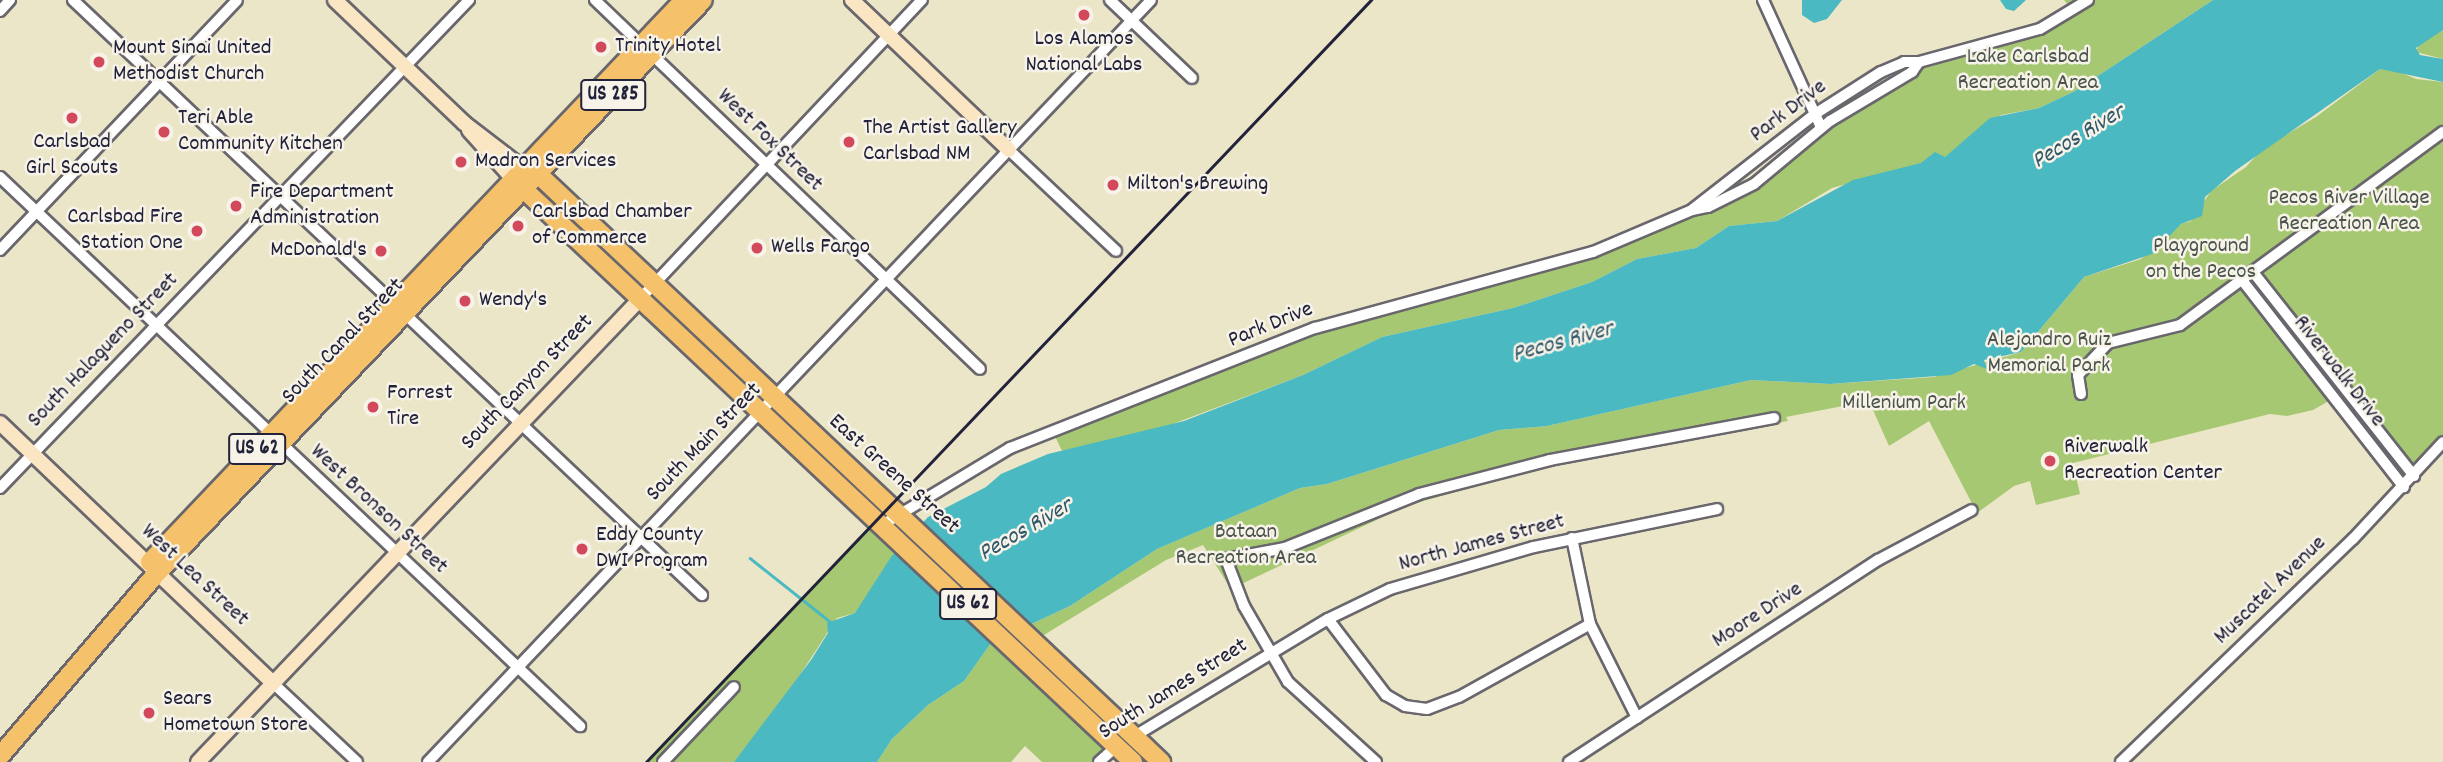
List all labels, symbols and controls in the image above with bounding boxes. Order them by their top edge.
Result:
marker: Los Alamos National Labs [1076,7,1092,23]
place label: Los Alamos National Labs [1025,26,1143,80]
place label: Trinity Hotel [615,33,721,61]
place label: Mount Sinai United Methodist Church [113,35,272,89]
marker: Trinity Hotel [593,39,609,55]
park label: Lake Carlsbad Recreation Area [1958,44,2098,98]
marker: Mount Sinai United Methodist Church [91,54,107,70]
street label: Park Drive [1745,74,1833,150]
road number: US 285 [580,78,646,112]
street label: West Fox Street [710,84,828,198]
water label: Pecos River [2027,99,2131,177]
place label: Teri Able Community Kitchen [178,105,343,159]
marker: Carlsbad Girl Scouts [64,110,80,126]
place label: The Artist Gallery Carlsbad NM [863,115,1017,169]
marker: Teri Able Community Kitchen [156,124,172,140]
place label: Carlsbad Girl Scouts [26,129,118,183]
marker: The Artist Gallery Carlsbad NM [841,134,857,150]
place label: Madron Services [475,148,616,176]
marker: Madron Services [453,154,469,170]
place label: Milton's Brewing [1127,171,1268,199]
marker: Milton's Brewing [1105,177,1121,193]
place label: Fire Department Administration [250,179,394,233]
park label: Pecos River Village Recreation Area [2268,185,2430,239]
marker: Fire Department Administration [228,198,244,214]
place label: Carlsbad Chamber of Commerce [532,199,692,253]
place label: Carlsbad Fire Station One [67,204,183,258]
marker: Carlsbad Chamber of Commerce [510,218,526,234]
marker: Carlsbad Fire Station One [189,223,205,239]
park label: Playground on the Pecos [2146,233,2256,287]
place label: Wells Fargo [771,234,870,262]
place label: McDonald's [270,237,367,265]
marker: Wells Fargo [749,240,765,256]
marker: McDonald's [373,243,389,259]
street label: South Halagueno Street [23,267,185,435]
street label: South Canal Street [277,273,411,411]
place label: Wendy's [479,287,547,315]
marker: Wendy's [457,293,473,309]
street label: Park Drive [1225,297,1317,355]
street label: South Canyon Street [456,309,600,457]
street label: Riverwalk Drive [2286,311,2390,433]
water label: Pecos River [1510,316,1616,370]
park label: Alejandro Ruiz Memorial Park [1987,327,2111,381]
street label: South Main Street [641,378,769,508]
place label: Forrest Tire [387,380,453,434]
park label: Millenium Park [1842,390,1966,418]
marker: Forrest Tire [365,399,381,415]
street label: East Greene Street [822,409,964,541]
road number: US 62 [227,432,287,466]
place label: Riverwalk Recreation Center [2064,434,2222,488]
street label: West Bronson Street [303,439,453,581]
marker: Riverwalk Recreation Center [2042,453,2058,469]
water label: Pecos River [974,493,1078,569]
street label: North James Street [1396,509,1568,579]
street label: West Lea Street [134,519,254,633]
park label: Bataan Recreation Area [1176,519,1316,573]
place label: Eddy County DWI Program [596,522,708,576]
street label: Muscatel Avenue [2209,531,2333,651]
marker: Eddy County DWI Program [574,541,590,557]
street label: Moore Drive [1708,577,1808,655]
road number: US 62 [938,586,998,622]
street label: South James Street [1094,633,1254,747]
place label: Sears Hometown Store [163,686,308,740]
marker: Sears Hometown Store [141,705,157,721]

